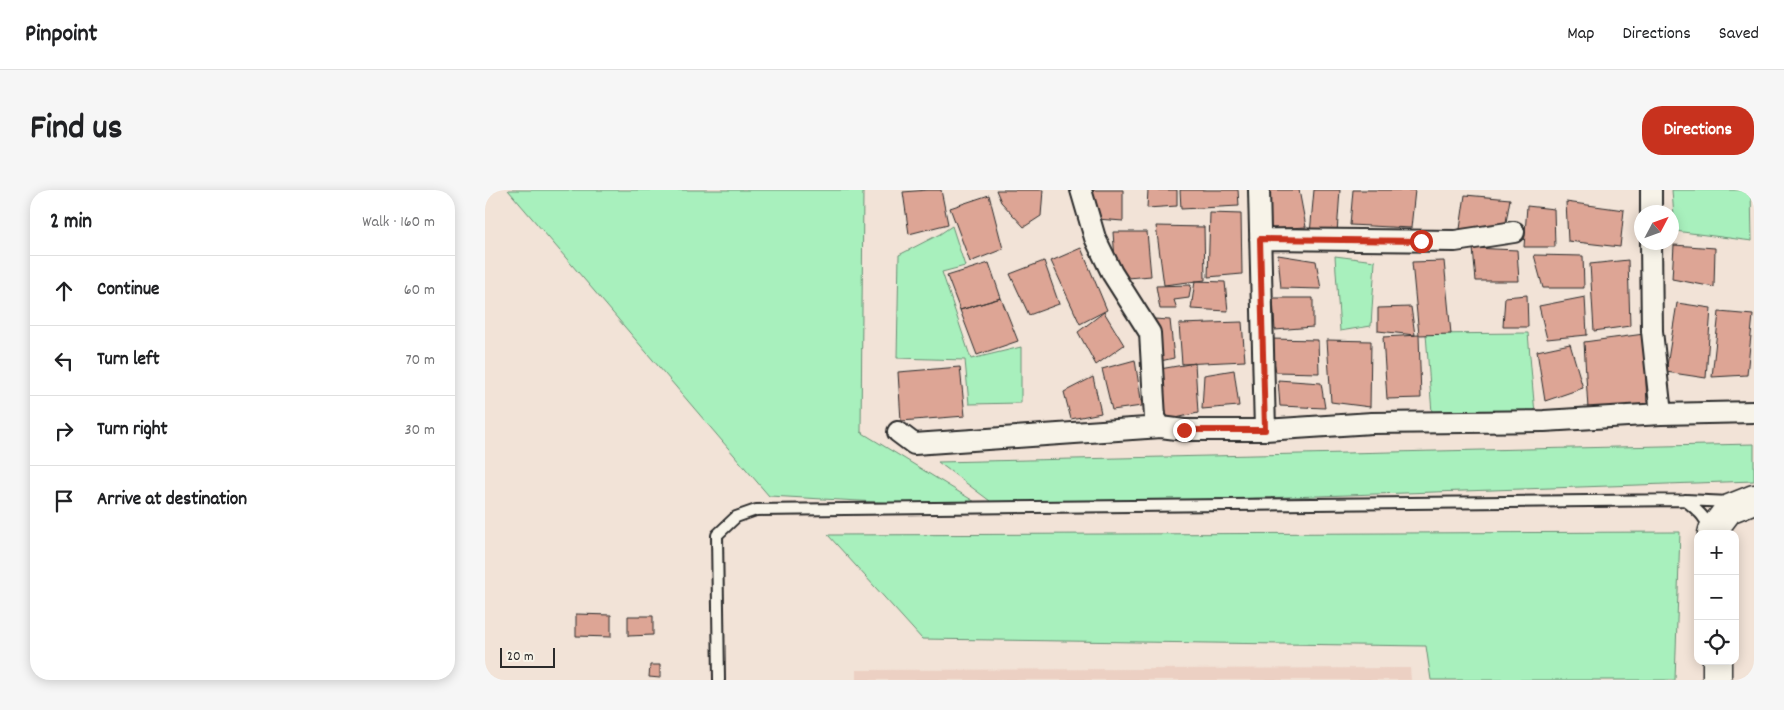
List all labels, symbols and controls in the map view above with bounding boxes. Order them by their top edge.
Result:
text: Pinpoint [25,18,97,52]
text: Map [1567,22,1594,47]
text: Directions [1622,22,1691,47]
text: Saved [1719,22,1759,47]
text: Find us [30,105,122,155]
button: Directions [1642,106,1754,155]
north arrow [1634,205,1679,250]
text: 2 min [50,208,92,238]
text: Walk · 160 m [362,211,435,234]
route start [1410,230,1433,253]
icon: ahead [50,277,78,305]
text: Continue [97,277,159,304]
text: 60 m [404,279,435,302]
icon: left [50,347,78,375]
text: Turn left [97,347,160,374]
text: 70 m [405,349,435,372]
icon: right [50,417,78,445]
text: Turn right [97,417,168,444]
text: 30 m [405,419,435,442]
route end [1173,419,1196,442]
icon: arrive [50,487,78,515]
text: Arrive at destination [97,487,247,514]
map controls [1694,530,1739,665]
button: + [1694,530,1739,575]
button: − [1694,575,1739,620]
button: locate [1694,620,1739,665]
scale bar [500,645,555,668]
text: 20 m [507,647,534,667]

